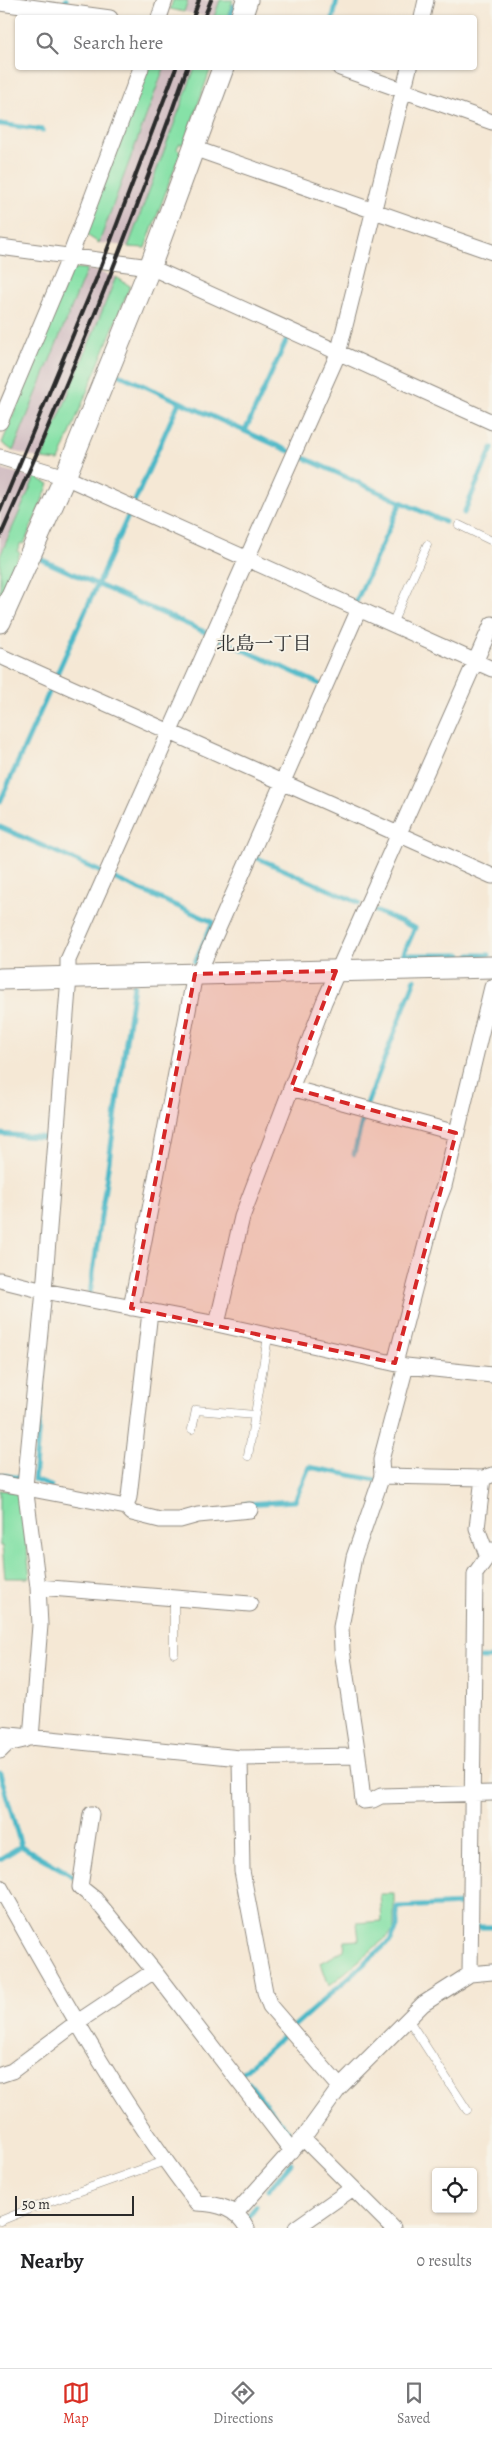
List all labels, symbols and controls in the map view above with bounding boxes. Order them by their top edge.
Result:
search box [15,15,477,70]
icon: search [33,29,61,57]
text: Search here [73,30,163,56]
district label: 北島一丁目 [216,631,312,657]
map controls [432,2168,477,2213]
button: locate [432,2168,477,2213]
scale bar [15,2193,134,2216]
text: 50 m [22,2195,50,2214]
text: Nearby [20,2247,83,2275]
text: 0 results [416,2250,472,2272]
tab: Map [62,2379,90,2428]
tab: Directions [213,2379,273,2428]
tab: Saved [397,2379,430,2428]

